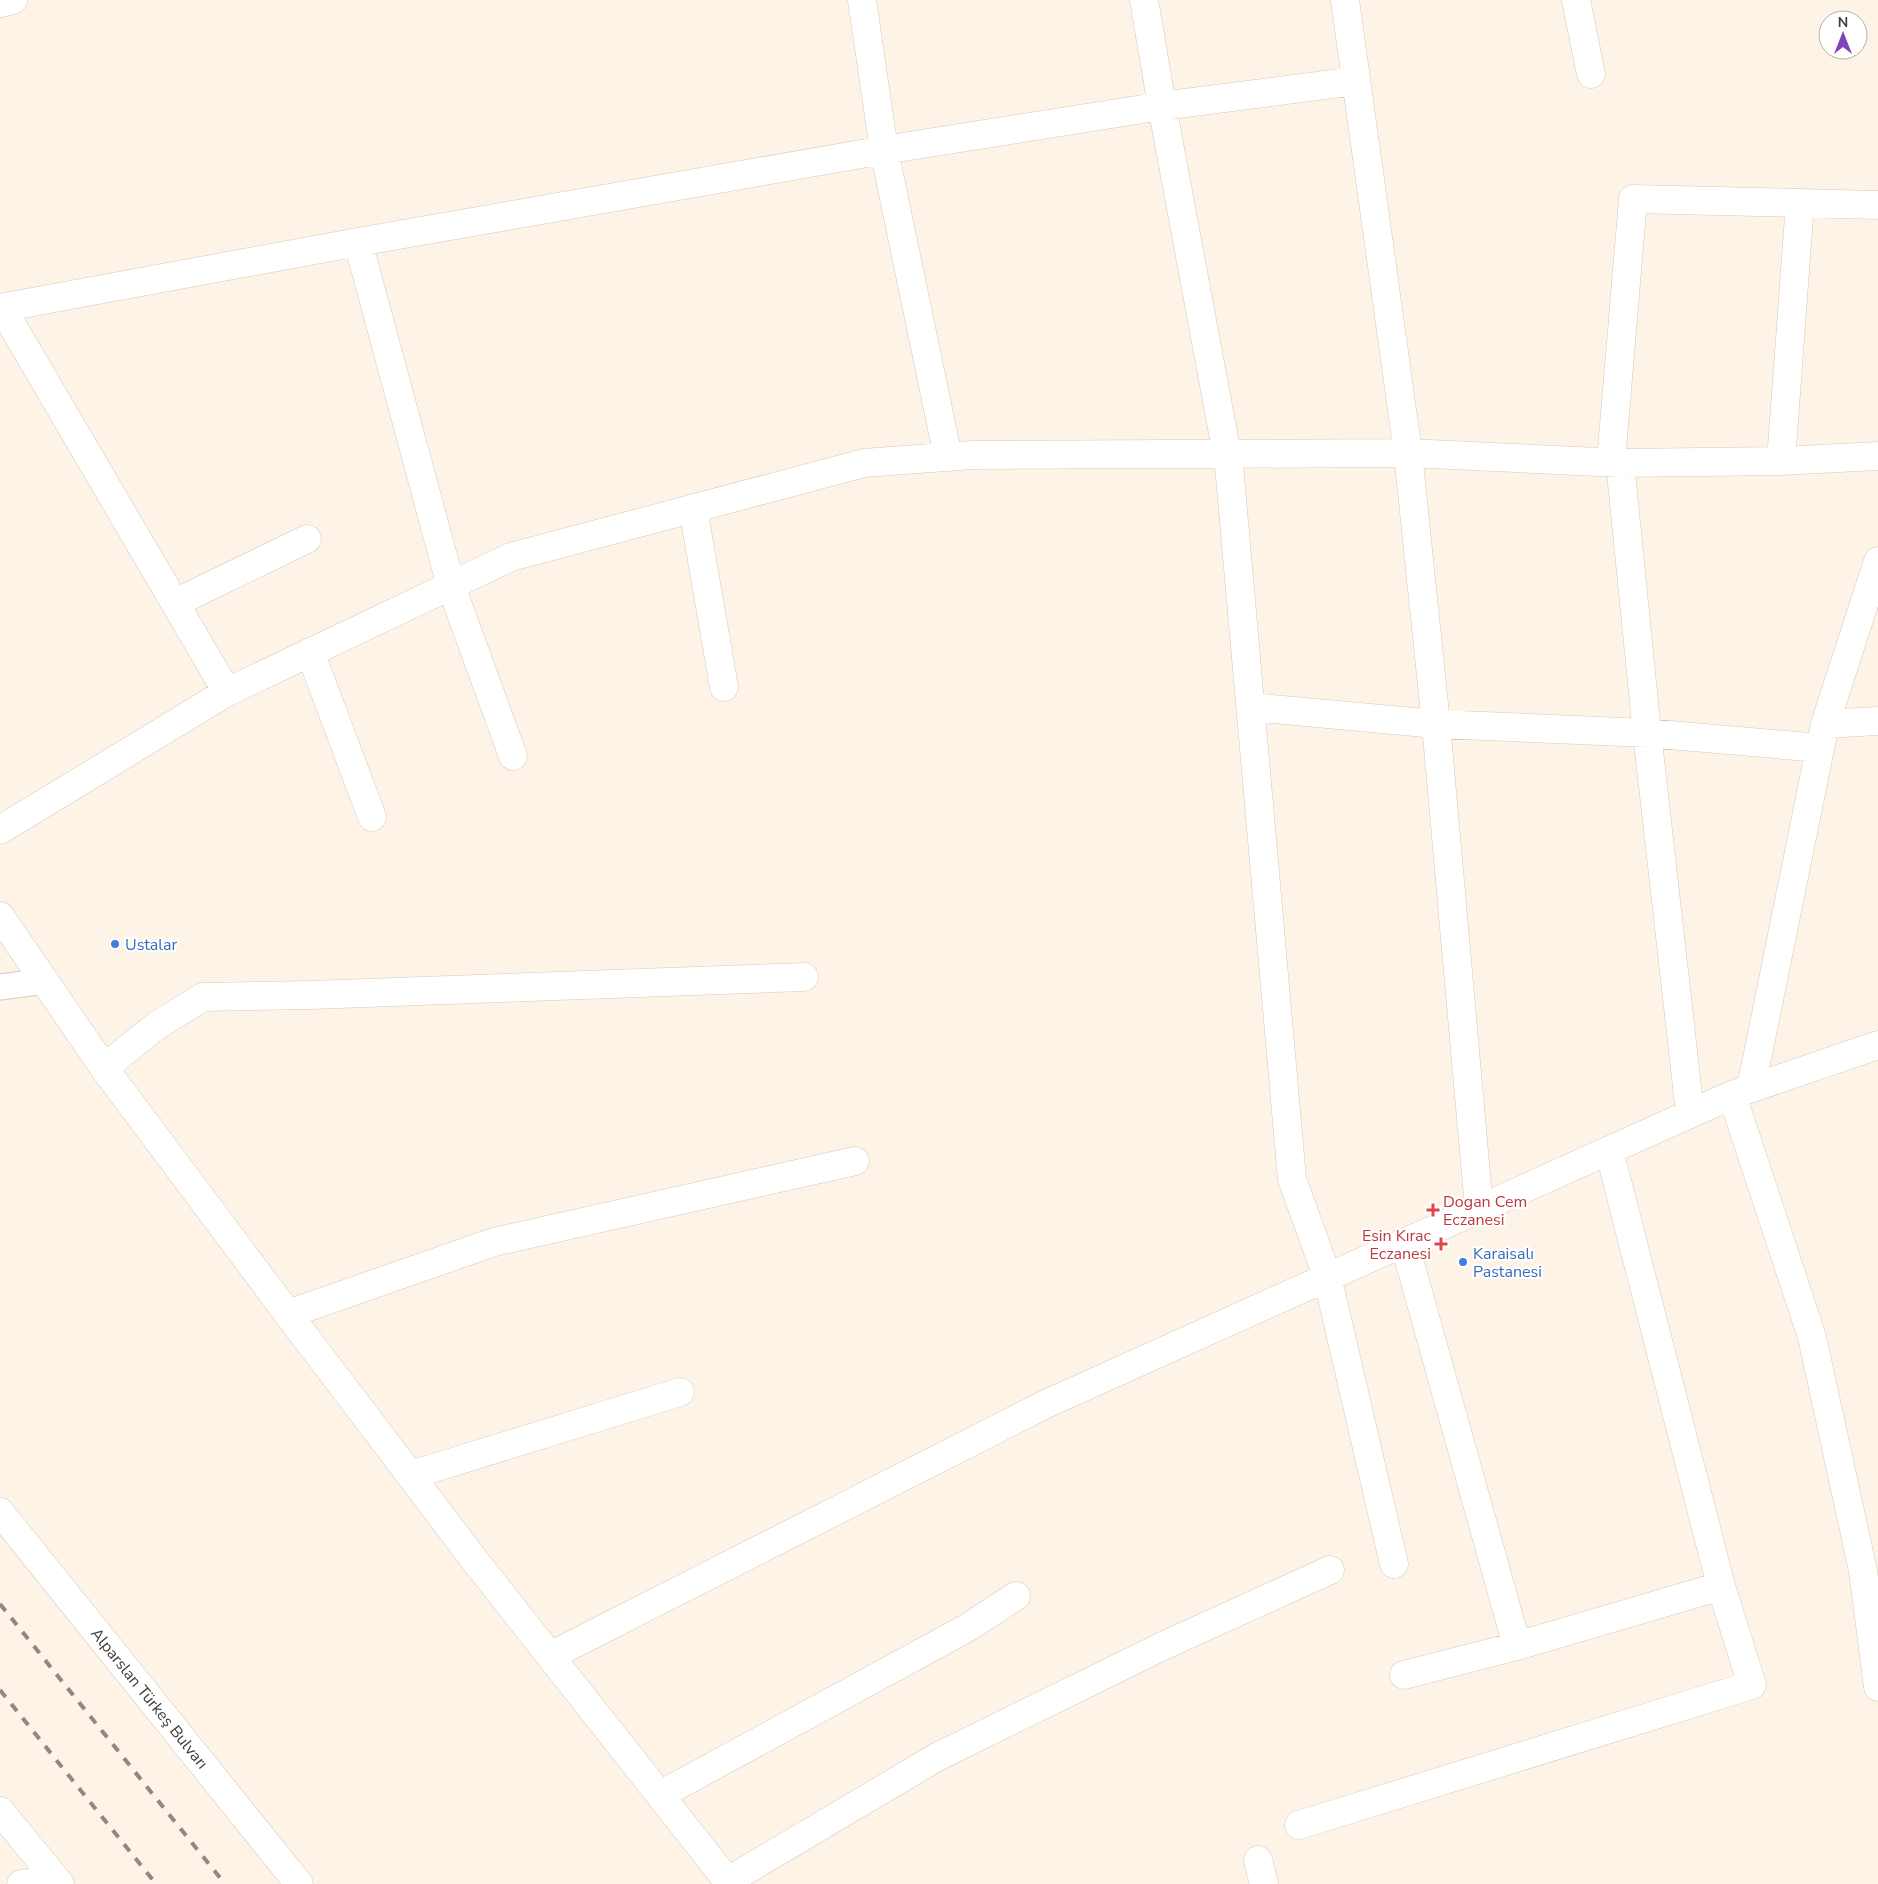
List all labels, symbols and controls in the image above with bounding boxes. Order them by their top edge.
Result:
north arrow [1818,10,1868,60]
text: N [1838,13,1848,32]
place label: Ustalar [125,934,178,956]
marker: Ustalar [109,938,121,950]
place label: Dogan Cem Eczanesi [1443,1191,1527,1231]
marker: Dogan Cem Eczanesi [1427,1204,1439,1216]
place label: Esin Kırac Eczanesi [1362,1225,1432,1265]
marker: Esin Kırac Eczanesi [1435,1238,1447,1250]
place label: Karaisalı Pastanesi [1473,1243,1542,1283]
marker: Karaisalı Pastanesi [1457,1256,1469,1268]
street label: Alparslan Türkeş Bulvarı [85,1623,213,1774]

